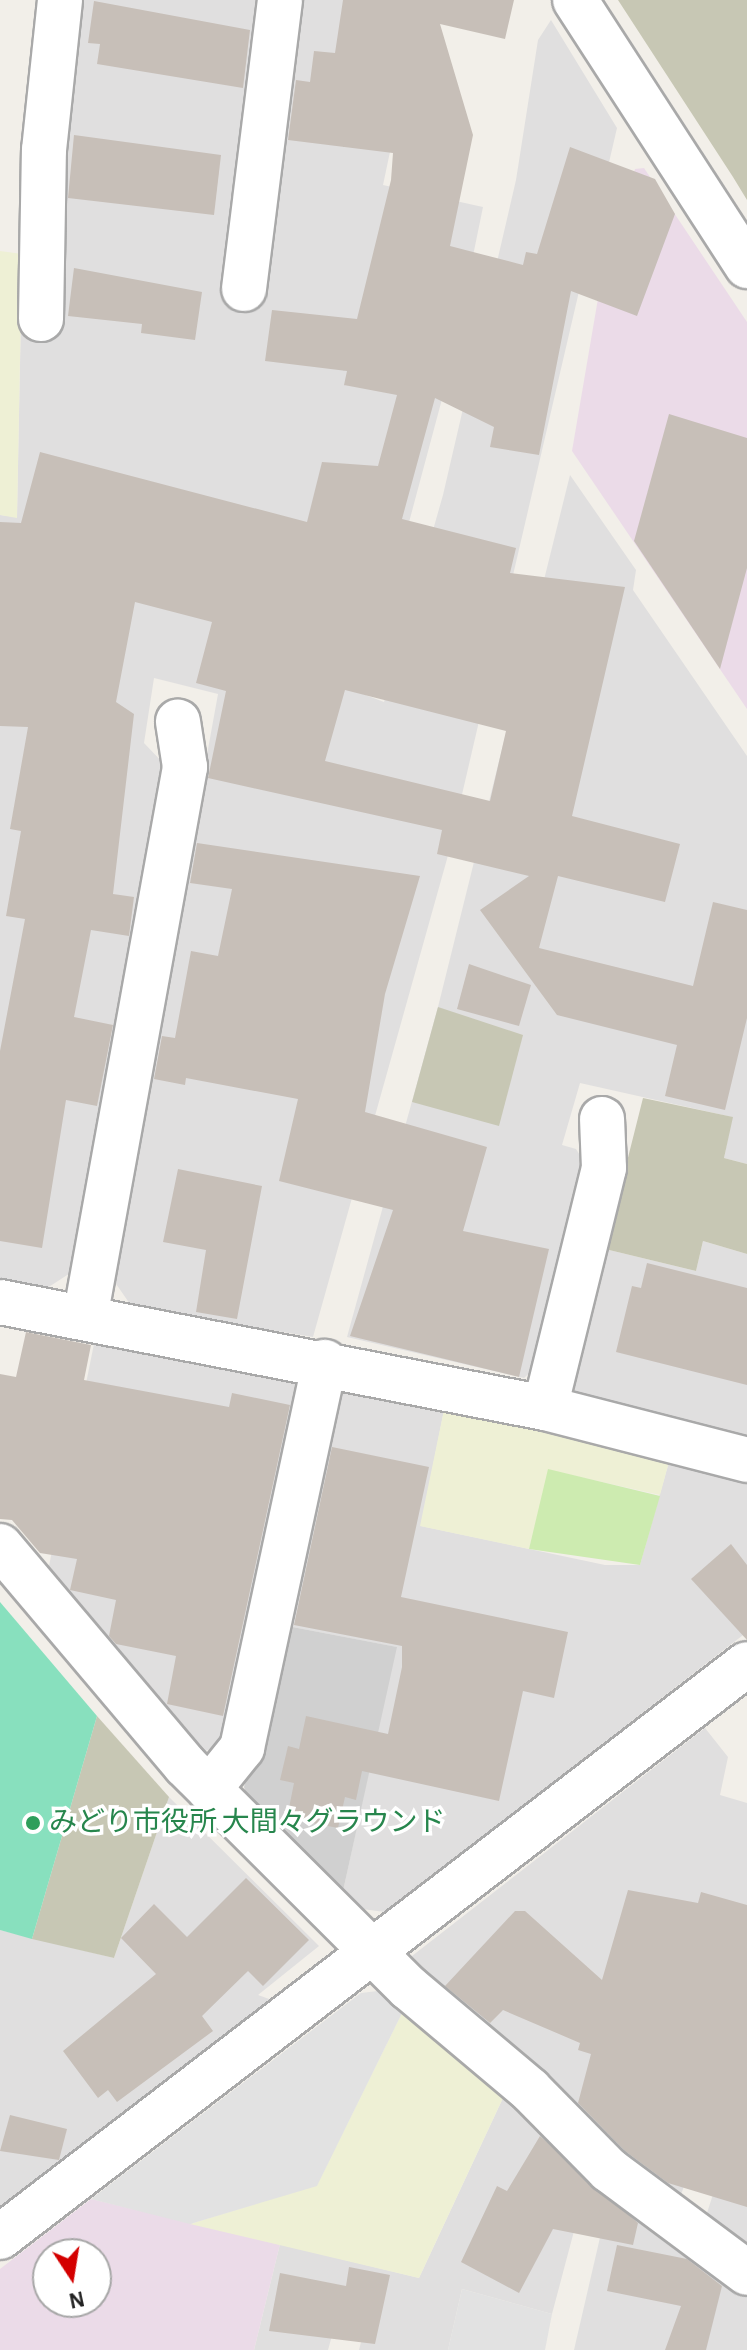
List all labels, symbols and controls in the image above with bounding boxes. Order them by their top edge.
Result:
place label: みどり市役所 大間々グラウンド [49,1806,446,1840]
marker: みどり市役所 大間々グラウンド [24,1814,42,1832]
north arrow [32,2238,112,2318]
text: N [67,2287,86,2312]

